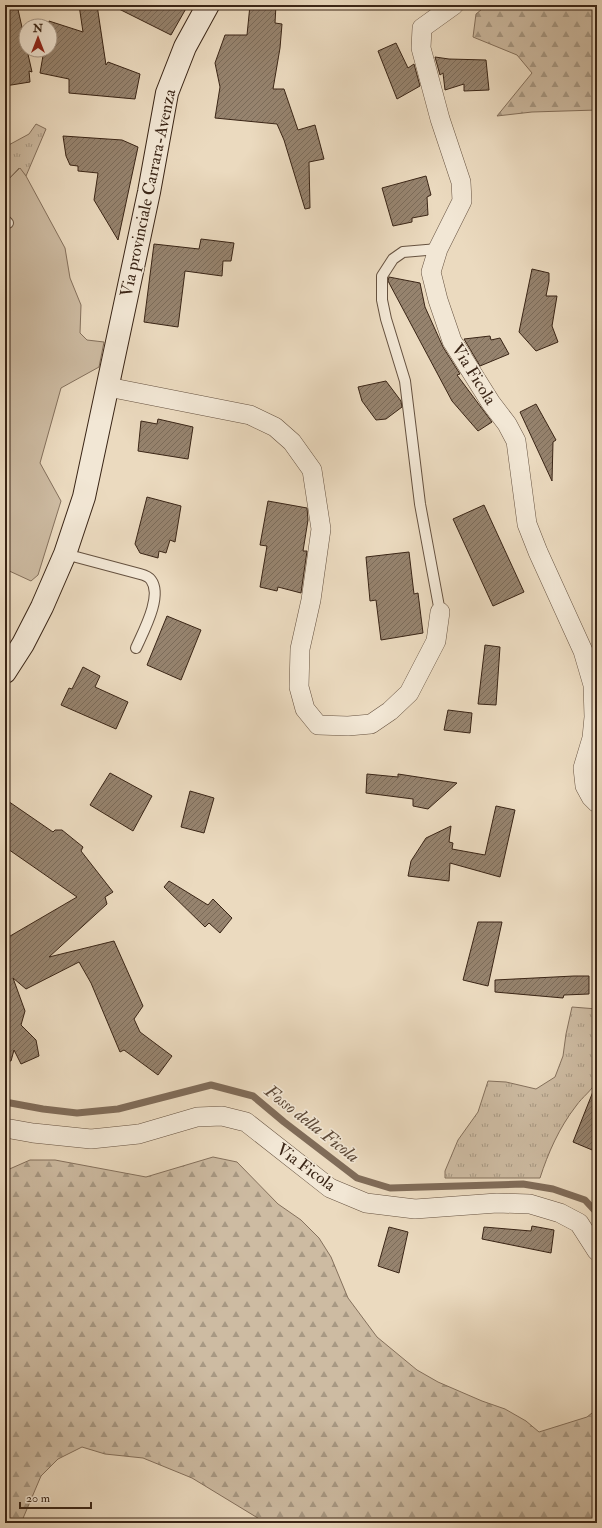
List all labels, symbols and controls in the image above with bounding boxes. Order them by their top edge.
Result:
north arrow [18,18,58,58]
text: N [32,22,44,35]
street label: Via provinciale Carrara-Avenza [116,86,181,299]
street label: Via Ficola [447,339,502,409]
water label: Fosso della Ficola [259,1079,364,1168]
street label: Via Ficola [272,1138,341,1196]
scale bar [20,1484,91,1510]
text: 20 m [26,1491,51,1506]

